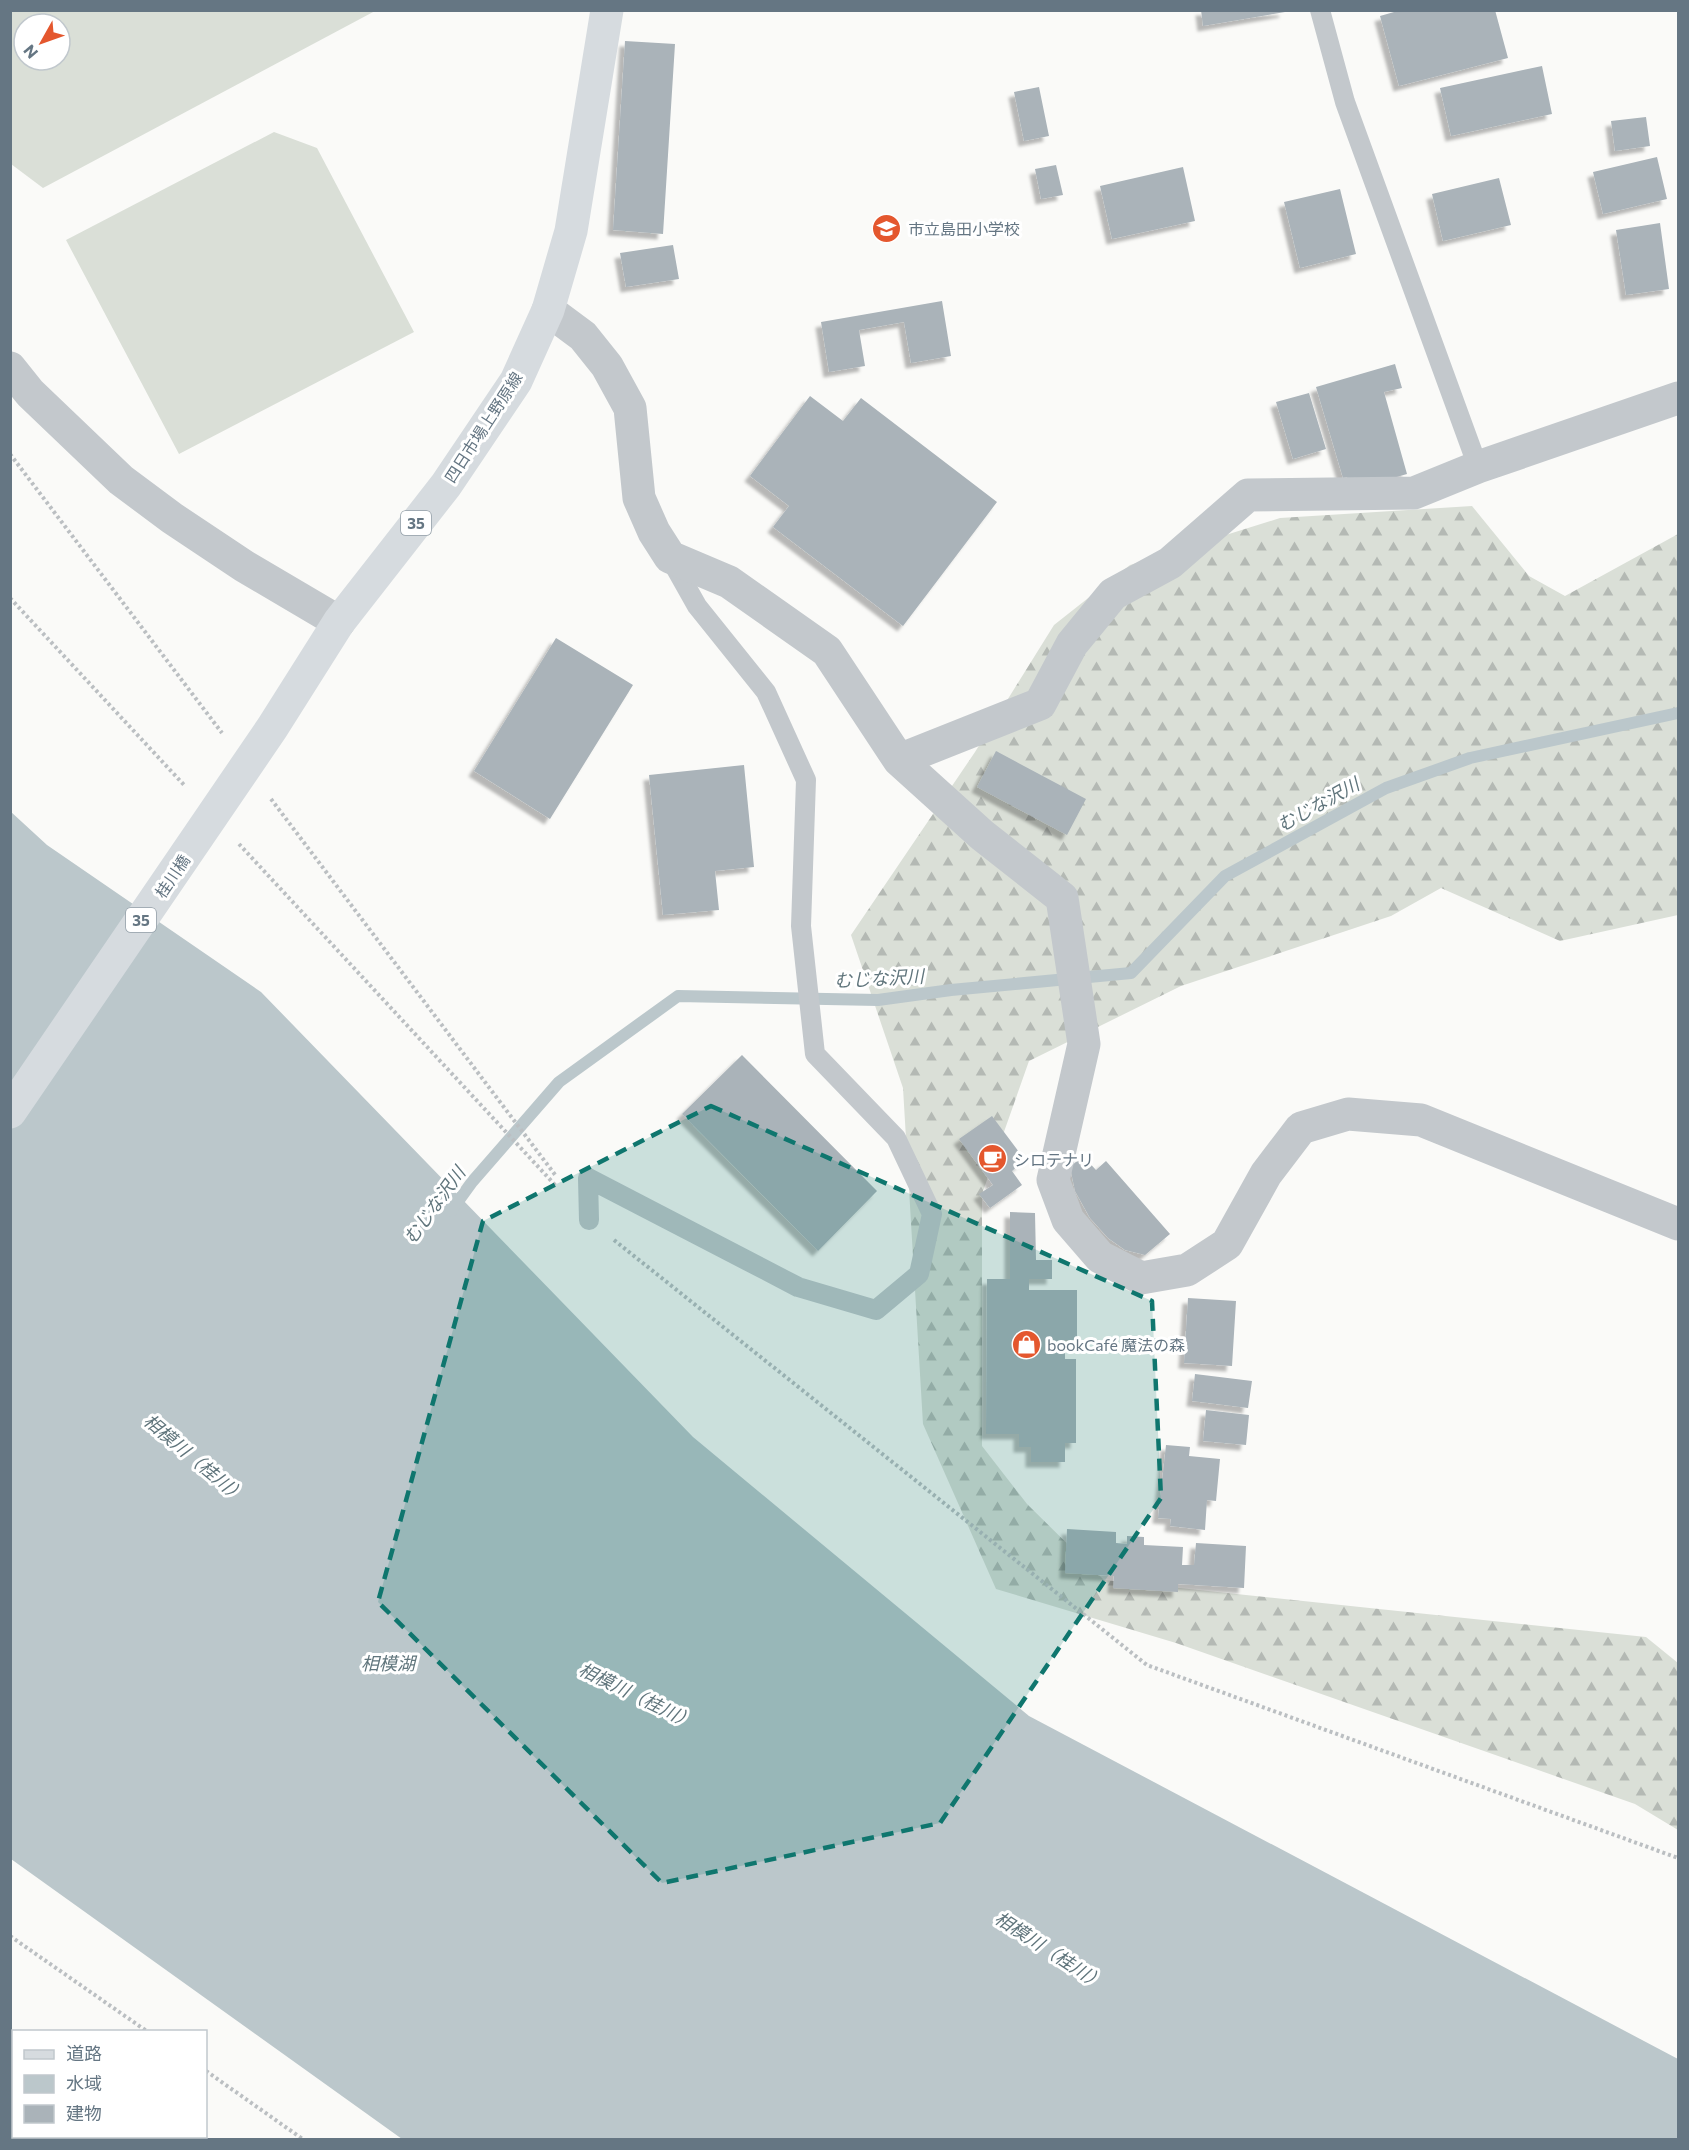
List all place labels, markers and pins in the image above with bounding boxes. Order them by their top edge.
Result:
school or university icon: 市立島田小学校 [871,212,903,244]
place label: 市立島田小学校 [908,219,1020,238]
cafe icon: シロテナリ [977,1143,1009,1175]
place label: シロテナリ [1014,1150,1094,1169]
shop icon: bookCafé 魔法の森 [1010,1328,1042,1360]
place label: bookCafé 魔法の森 [1047,1335,1185,1354]

